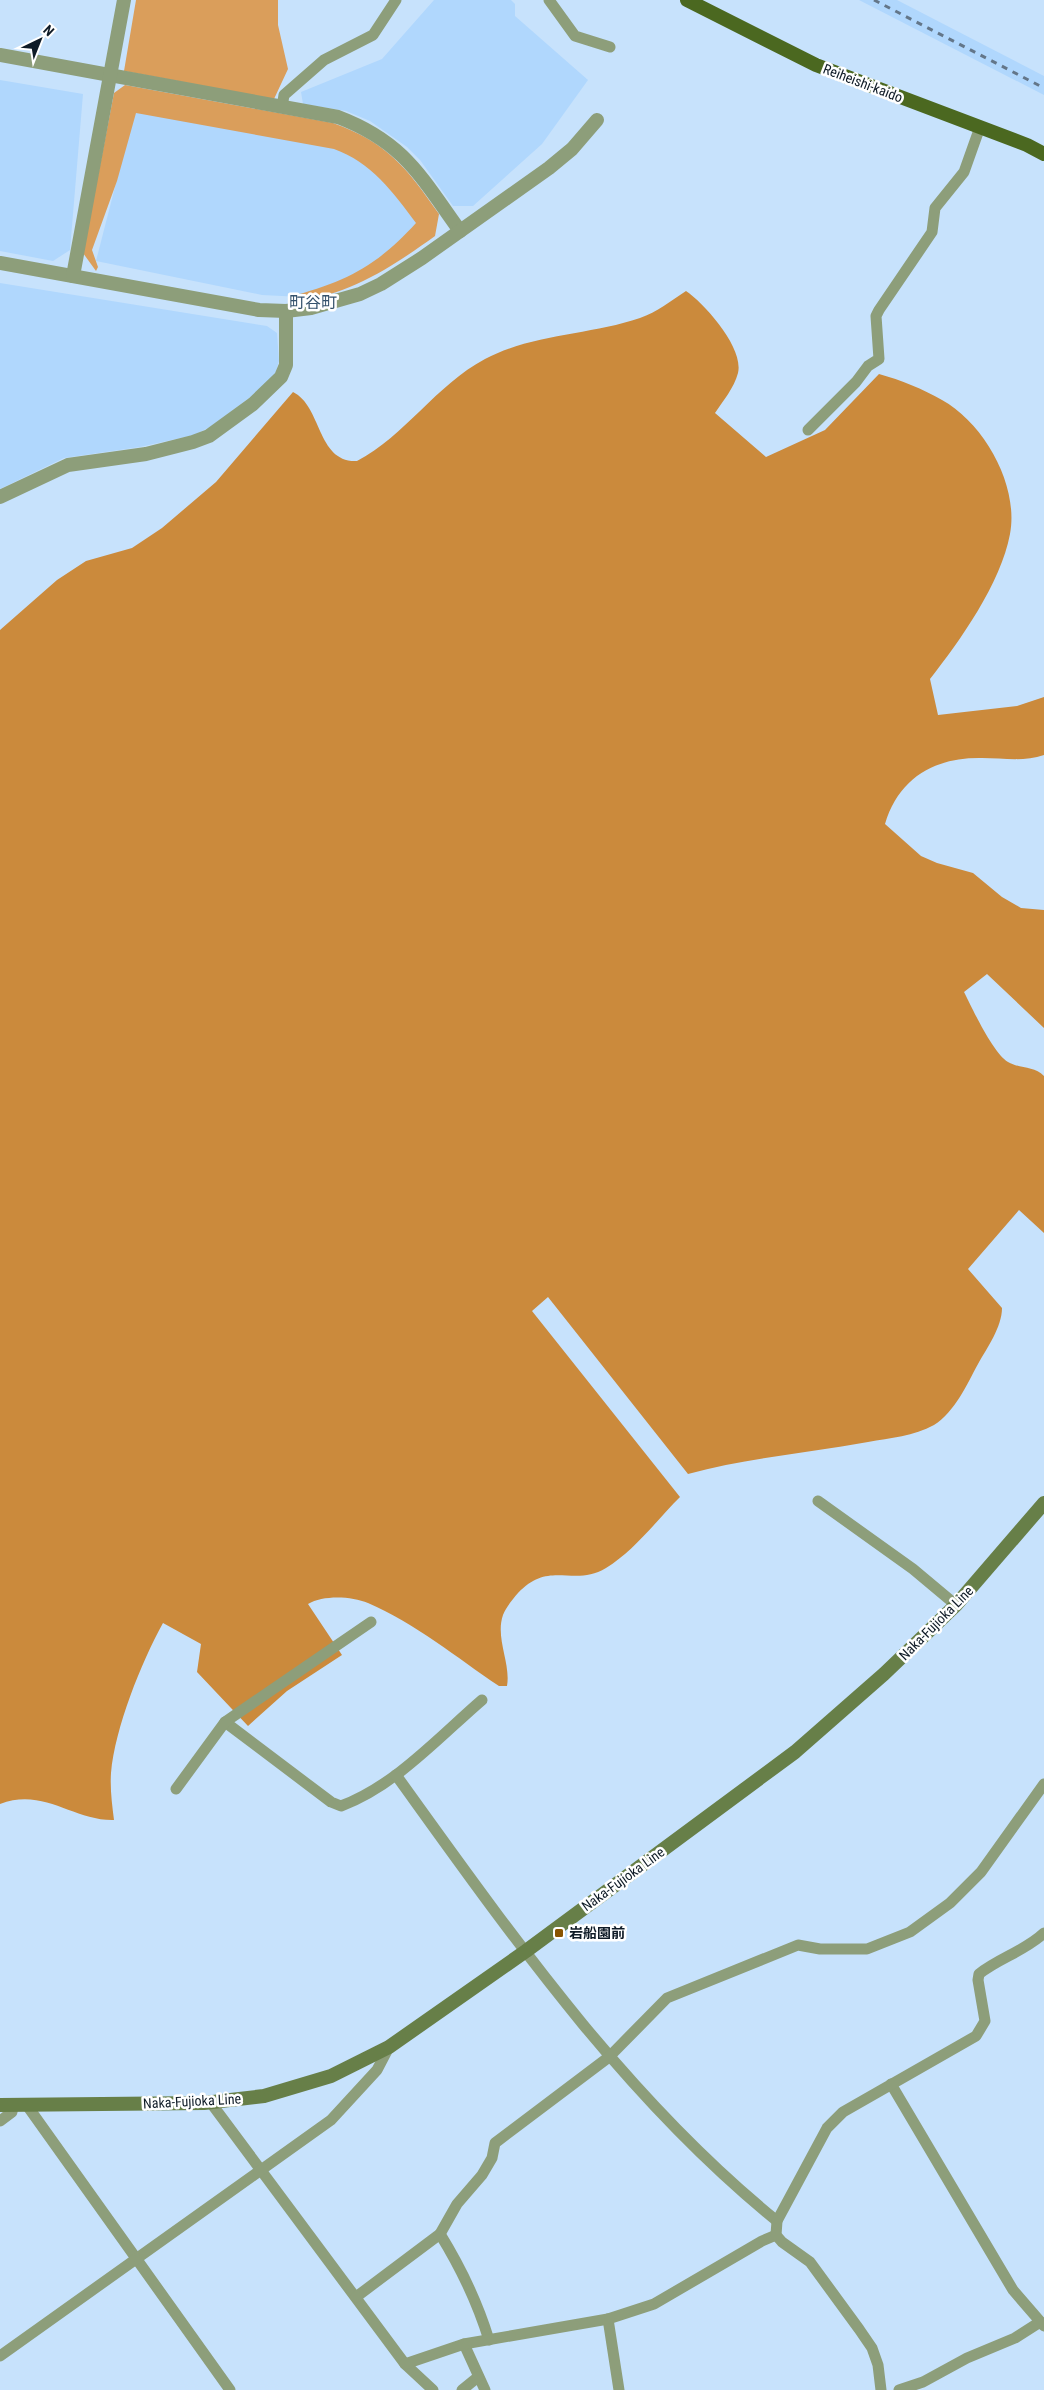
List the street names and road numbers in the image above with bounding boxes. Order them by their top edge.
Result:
street label: Reiheishi-kaido [821,61,905,105]
street label: Naka-Fujioka Line [896,1582,977,1663]
street label: Naka-Fujioka Line [579,1843,668,1914]
street label: Naka-Fujioka Line [143,2090,242,2112]

